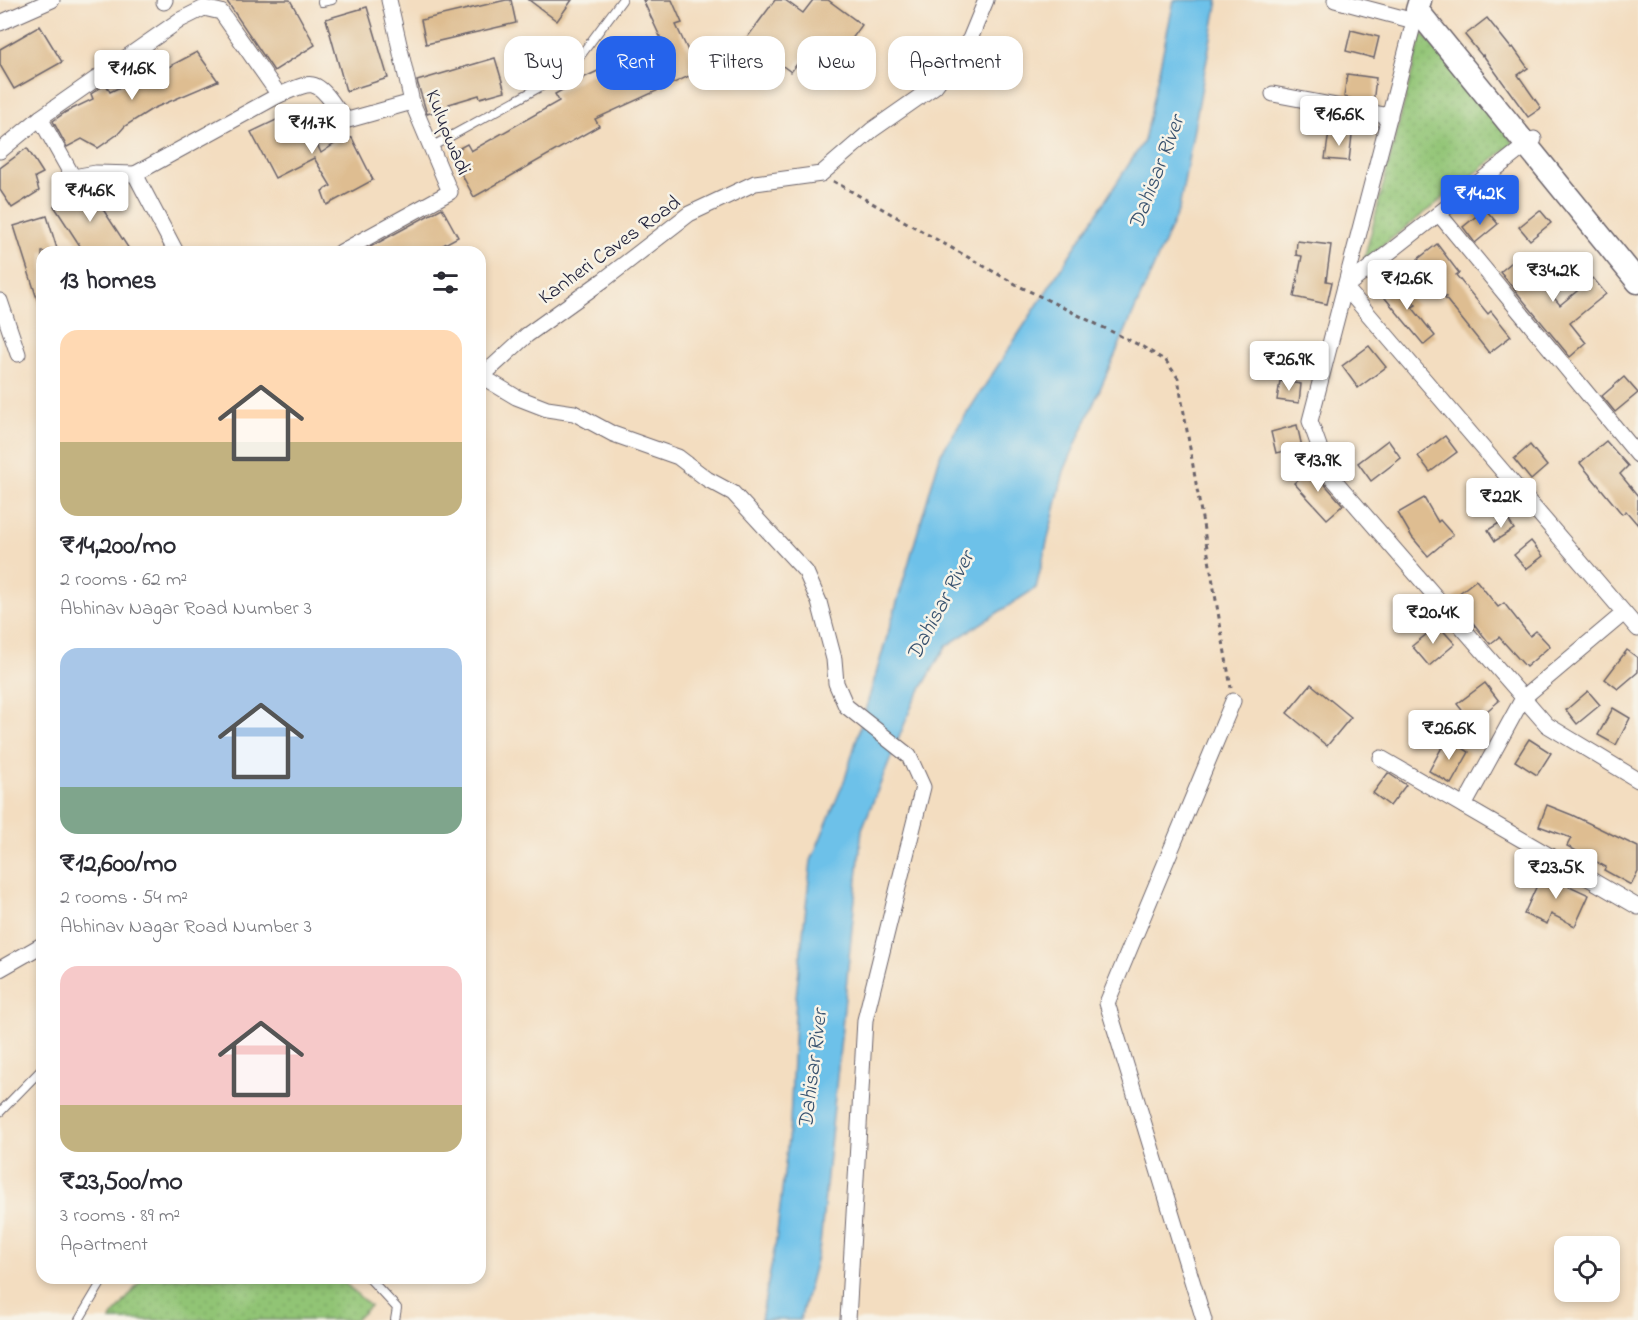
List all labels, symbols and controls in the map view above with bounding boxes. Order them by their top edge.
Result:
chip: Buy [504,36,584,90]
chip: Rent [596,36,676,90]
chip: Filters [688,36,785,90]
chip: New [797,36,876,90]
chip: Apartment [888,36,1023,90]
pin: ₹11.6K [83,50,181,101]
text: ₹11.6K [108,55,156,84]
street label: Kulupwadi [416,86,478,180]
pin: ₹16.6K [1290,96,1388,147]
text: ₹16.6K [1314,101,1364,130]
pin: ₹11.7K [263,104,361,155]
water label: Dahisar River [1121,108,1195,235]
text: ₹11.7K [289,109,335,138]
pin: ₹14.6K [41,172,139,223]
pin: ₹14.2K [1431,175,1529,226]
text: ₹14.6K [65,177,115,206]
text: ₹14.2K [1455,180,1505,209]
street label: Kanheri Caves Road [533,189,688,313]
pin: ₹34.2K [1504,252,1602,303]
text: ₹34.2K [1527,257,1579,286]
pin: ₹12.6K [1358,260,1456,311]
text: 13 homes [60,263,156,301]
text: ₹12.6K [1382,265,1432,294]
icon: filters [429,266,462,299]
pin: ₹26.9K [1240,341,1338,392]
text: ₹26.9K [1264,346,1314,375]
icon: home [207,369,315,477]
pin: ₹13.9K [1269,442,1367,493]
text: ₹13.9K [1295,447,1341,476]
pin: ₹22K [1465,478,1537,529]
text: ₹22K [1480,483,1522,512]
text: ₹14,200/mo [60,528,176,566]
water label: Dahisar River [899,543,985,667]
text: 2 rooms · 62 m² [60,566,187,595]
pin: ₹20.4K [1384,594,1482,645]
text: Abhinav Nagar Road Number 3 [60,595,312,624]
text: ₹20.4K [1407,599,1459,628]
icon: home [207,687,315,795]
pin: ₹26.6K [1400,710,1498,761]
text: ₹26.6K [1422,715,1476,744]
text: ₹12,600/mo [60,846,177,884]
pin: ₹23.5K [1507,849,1605,900]
text: ₹23.5K [1528,854,1584,883]
text: 2 rooms · 54 m² [60,884,188,913]
text: Abhinav Nagar Road Number 3 [60,913,312,942]
icon: home [207,1005,315,1113]
water label: Dahisar River [791,1005,838,1131]
text: ₹23,500/mo [60,1164,183,1202]
text: 3 rooms · 89 m² [60,1202,180,1231]
text: Apartment [60,1231,148,1260]
map controls [1554,1236,1620,1302]
button: locate [1554,1236,1620,1302]

